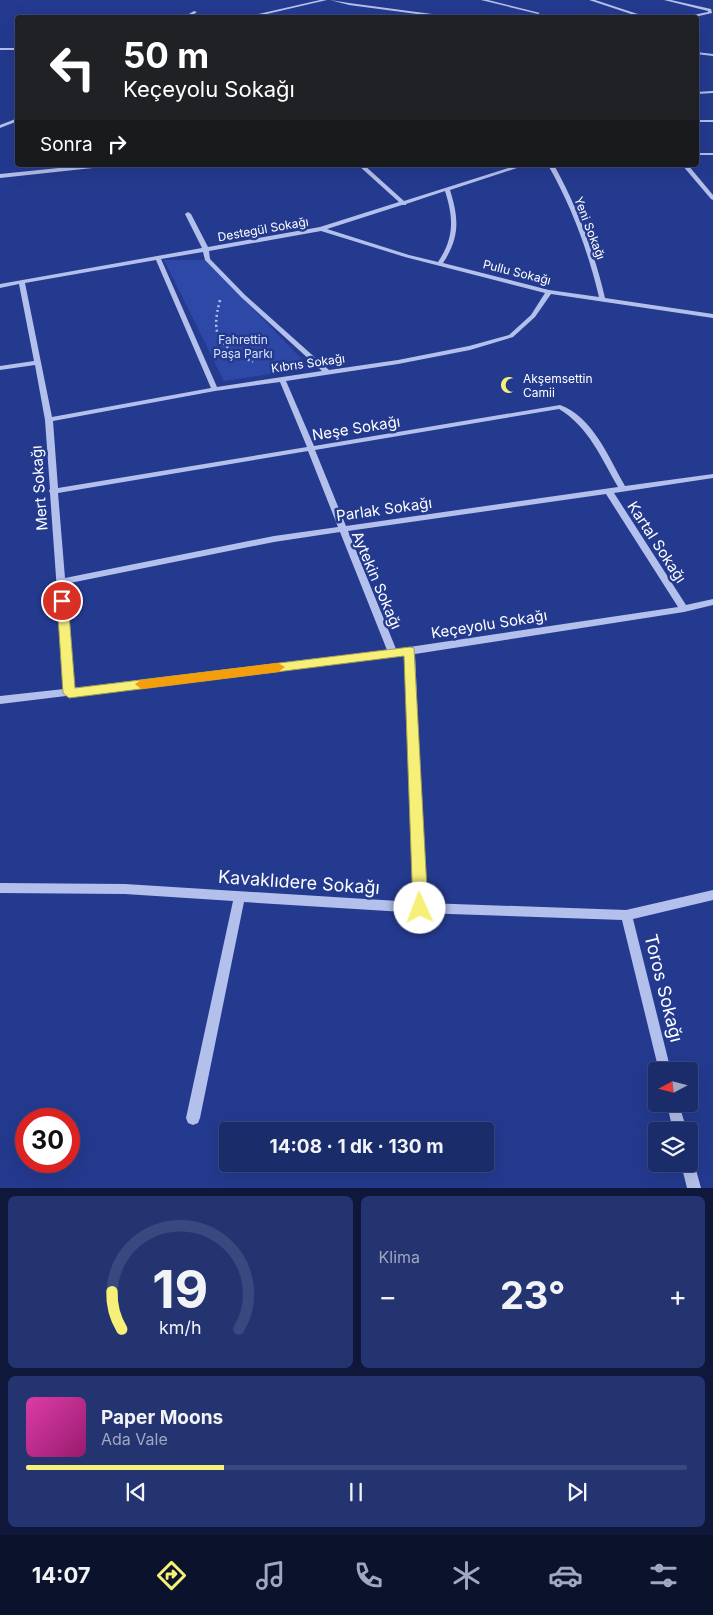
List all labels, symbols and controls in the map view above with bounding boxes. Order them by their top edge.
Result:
text: 50 m [123,34,209,76]
icon: left [40,35,105,100]
text: Keçeyolu Sokağı [123,76,295,102]
icon: right [103,130,131,158]
text: Sonra [40,133,93,156]
street label: Yeni Sokağı [571,194,609,262]
street label: Destegül Sokağı [216,214,310,244]
street label: Pullu Sokağı [481,256,553,288]
park label: Fahrettin Paşa Parkı [213,332,273,361]
street label: Kıbrıs Sokağı [270,350,346,376]
place label: Akşemsettin Camii [523,371,593,400]
mosque icon: Akşemsettin Camii [499,375,519,395]
street label: Neşe Sokağı [311,412,401,444]
street label: Mert Sokağı [27,445,51,531]
street label: Parlak Sokağı [335,493,433,525]
street label: Kartal Sokağı [624,498,690,586]
street label: Aytekin Sokağı [348,528,406,632]
pin [41,580,83,622]
icon: arrive [48,587,76,615]
street label: Keçeyolu Sokağı [430,605,548,643]
street label: Kavaklıdere Sokağı [217,866,381,898]
position arrow [393,881,445,933]
street label: Toros Sokağı [640,932,688,1044]
north arrow [648,1062,698,1112]
map controls [648,1062,698,1172]
speed limit sign: 30 [15,1108,80,1173]
button: layers [648,1122,698,1172]
text: 14:08 · 1 dk · 130 m [269,1135,444,1158]
text: Klima [379,1247,420,1267]
text: 19 [152,1258,208,1321]
text: 23° [500,1272,566,1318]
text: − [379,1279,397,1313]
text: + [668,1279,687,1313]
text: km/h [159,1317,201,1338]
text: Paper Moons [101,1406,223,1429]
text: Ada Vale [101,1429,168,1449]
icon: previous [122,1478,150,1506]
icon: pause [342,1478,370,1506]
icon: next [563,1478,591,1506]
icon: directions [154,1558,189,1593]
icon: music [253,1558,288,1593]
icon: phone [351,1558,386,1593]
icon: climate [449,1558,484,1593]
icon: car [548,1558,583,1593]
icon: filters [646,1558,681,1593]
text: 14:07 [32,1562,91,1588]

